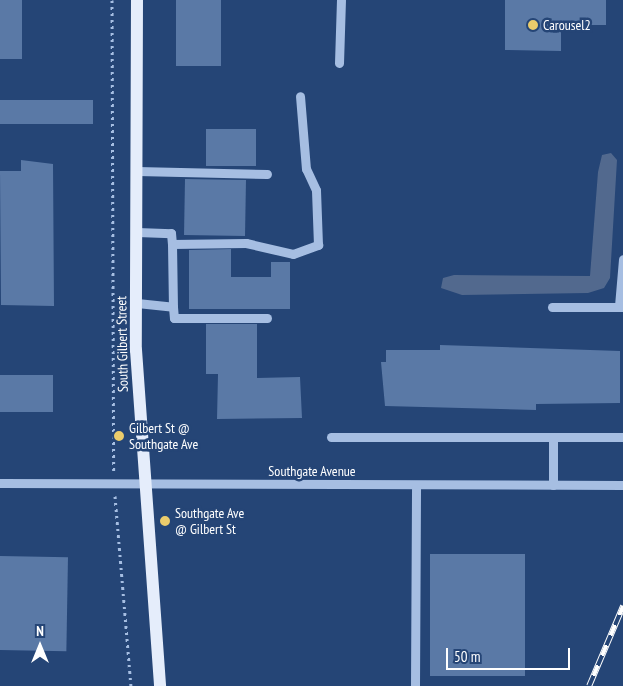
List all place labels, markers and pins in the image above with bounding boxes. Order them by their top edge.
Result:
place label: Carousel2 [543,17,591,33]
marker: Carousel2 [527,19,539,31]
place label: Gilbert St @ Southgate Ave [129,420,199,452]
marker: Gilbert St @ Southgate Ave [113,430,125,442]
place label: Southgate Ave @ Gilbert St [175,505,245,538]
marker: Southgate Ave @ Gilbert St [159,515,171,527]

